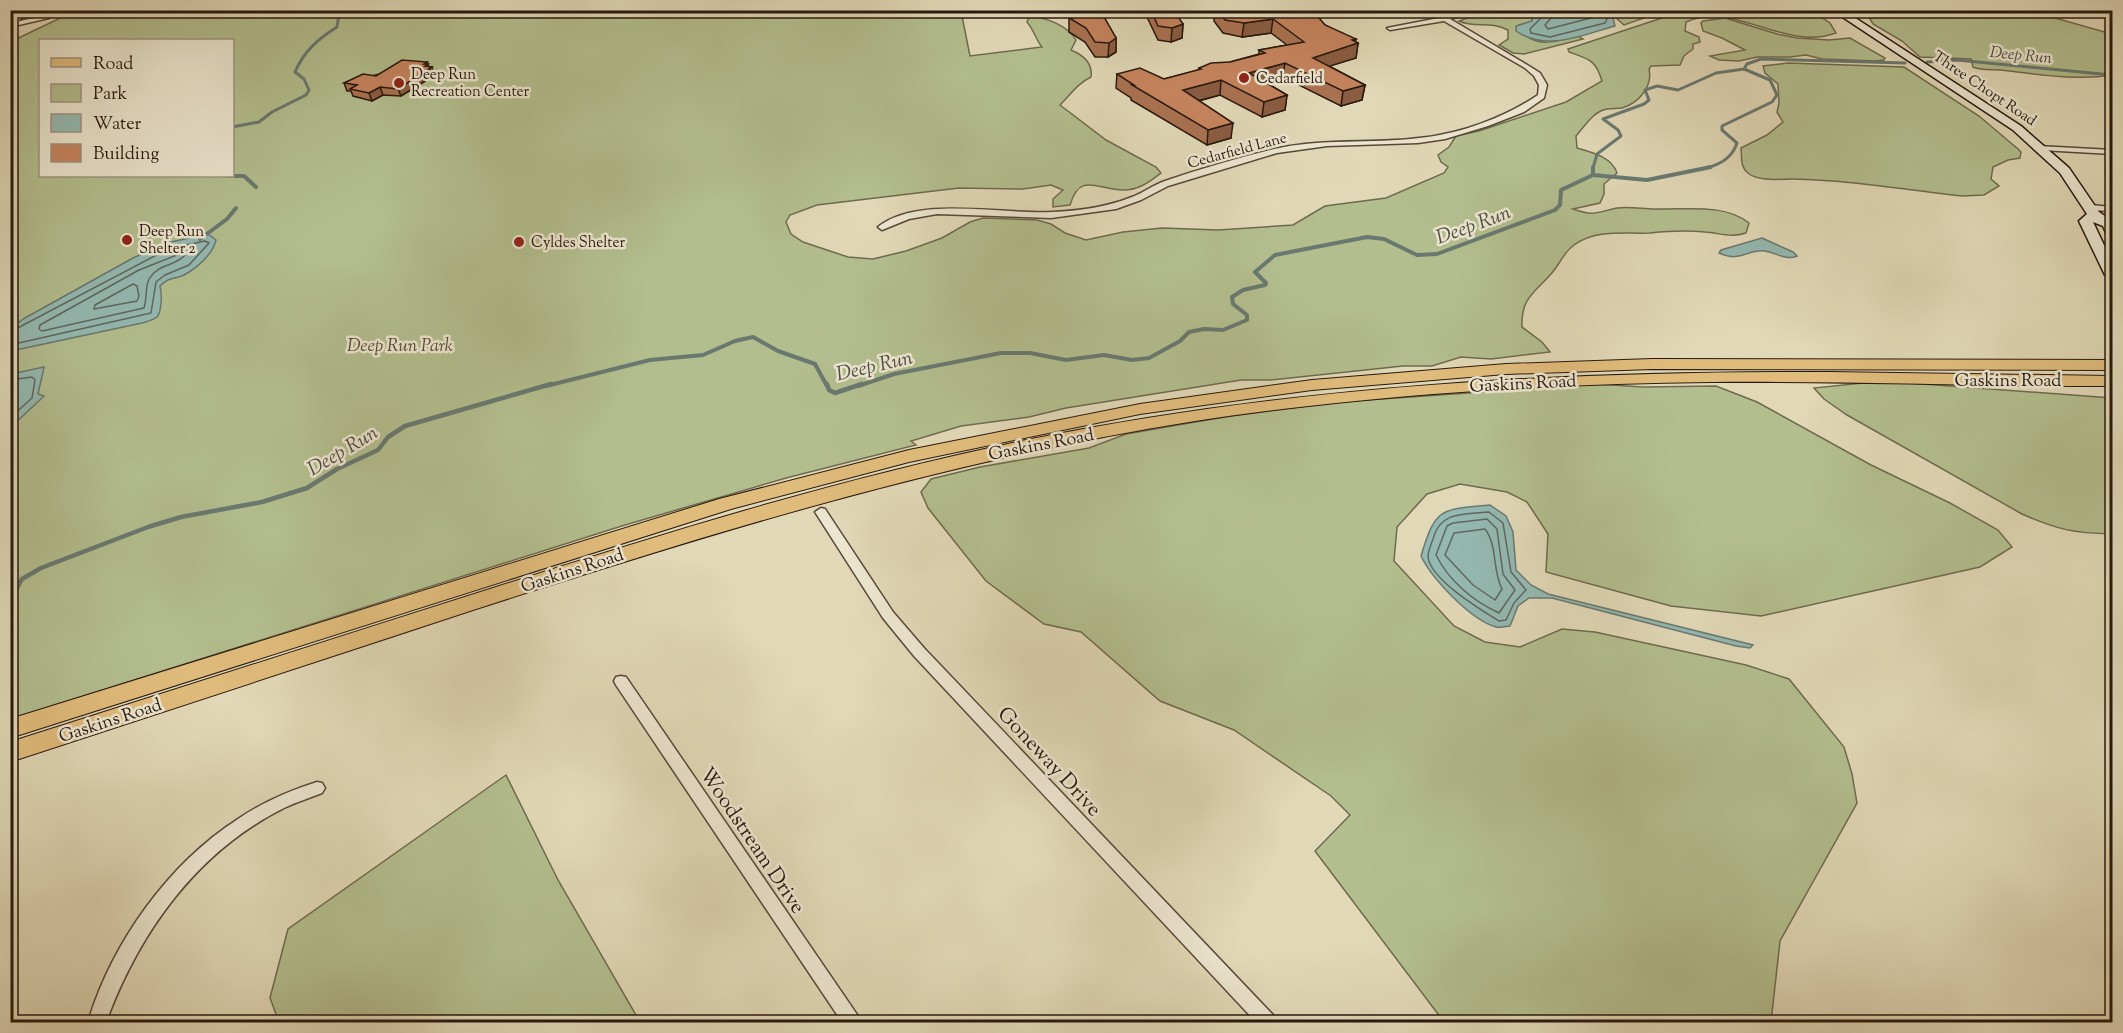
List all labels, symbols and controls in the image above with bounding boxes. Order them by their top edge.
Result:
legend [39,39,234,177]
water label: Deep Run [1989,42,2053,71]
street label: Three Chopt Road [1928,47,2041,132]
text: Road [93,52,133,78]
place label: Deep Run Recreation Center [411,65,530,103]
place label: Cedarfield [1256,69,1324,90]
marker: Cedarfield [1237,71,1251,85]
marker: Deep Run Recreation Center [392,76,406,90]
text: Park [93,82,128,108]
text: Water [93,112,142,138]
street label: Cedarfield Lane [1185,128,1289,175]
text: Building [93,142,159,168]
water label: Deep Run [1432,199,1516,253]
place label: Deep Run Shelter 2 [139,222,204,260]
marker: Deep Run Shelter 2 [120,233,134,247]
place label: Cyldes Shelter [531,233,625,254]
marker: Cyldes Shelter [512,235,526,249]
park label: Deep Run Park [347,334,453,360]
water label: Deep Run [833,344,916,390]
street label: Gaskins Road [1469,369,1577,401]
street label: Gaskins Road [1954,369,2062,395]
water label: Deep Run [302,419,385,485]
street label: Gaskins Road [986,423,1096,469]
street label: Gaskins Road [518,543,628,601]
street label: Gaskins Road [56,693,166,751]
street label: Goneway Drive [990,701,1108,824]
street label: Woodstream Drive [691,762,812,920]

